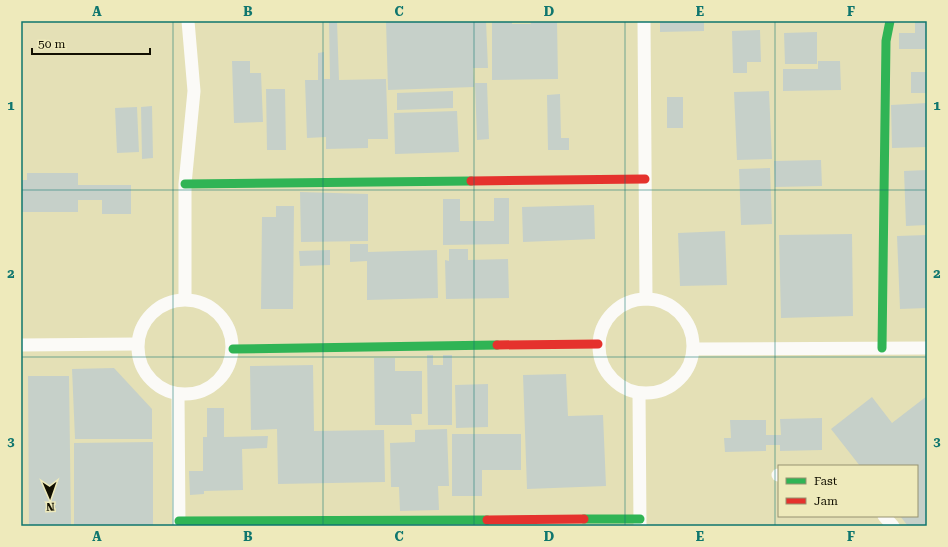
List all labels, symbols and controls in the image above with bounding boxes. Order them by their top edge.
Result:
text: A [92,4,102,19]
text: B [243,4,253,19]
text: C [394,4,404,19]
text: D [544,4,554,19]
text: E [696,4,704,19]
text: F [847,4,855,19]
scale bar [32,30,150,56]
text: 50 m [38,37,65,51]
text: 1 [7,98,15,113]
text: 1 [933,98,941,113]
text: 2 [7,266,15,281]
text: 2 [933,266,941,281]
text: 3 [7,434,15,449]
text: 3 [933,434,941,449]
legend [778,465,918,517]
text: Fast [814,474,838,488]
north arrow [30,477,70,517]
text: Jam [814,494,838,508]
text: N [45,500,55,513]
text: A [92,529,102,544]
text: B [243,529,253,544]
text: C [394,529,404,544]
text: D [544,529,554,544]
text: E [696,529,704,544]
text: F [847,529,855,544]

